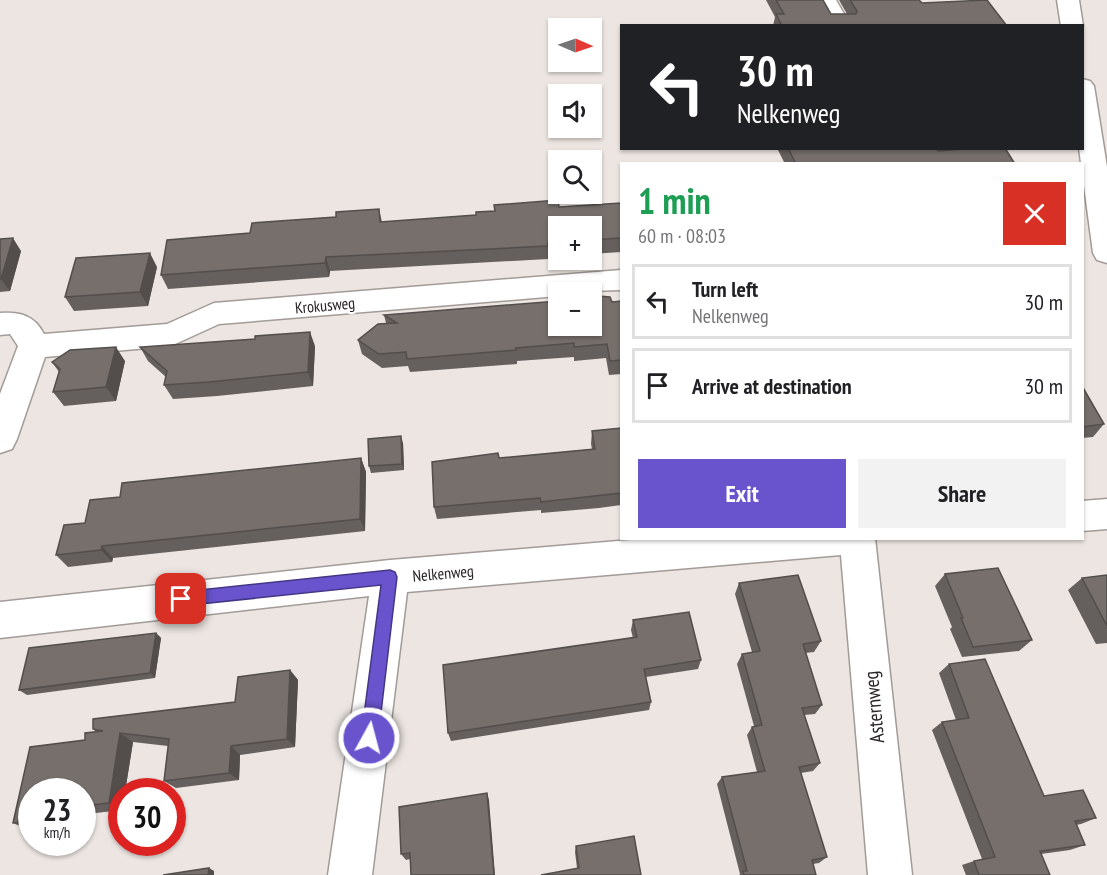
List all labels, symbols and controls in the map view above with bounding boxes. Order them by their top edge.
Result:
north arrow [548,18,602,72]
map controls [548,18,602,336]
text: 30 m [737,43,814,98]
icon: left [638,48,716,126]
button: sound [548,84,602,138]
text: Nelkenweg [737,96,840,130]
button: search [548,150,602,204]
text: 1 min [638,177,711,224]
button: close [1003,182,1066,245]
button: + [548,216,602,270]
text: 60 m · 08:03 [638,223,726,249]
text: Turn left [692,275,758,303]
button: − [548,282,602,336]
icon: left [641,285,674,318]
text: 30 m [1024,288,1063,316]
street label: Krokusweg [294,292,356,318]
text: Nelkenweg [692,303,769,329]
icon: arrive [641,369,674,402]
text: Arrive at destination [692,372,852,400]
text: 30 m [1024,372,1063,400]
button: Exit [638,459,846,528]
button: Share [858,459,1066,528]
street label: Nelkenweg [412,560,474,586]
pin [155,573,206,624]
icon: arrive [164,582,197,615]
street label: Asternweg [858,670,890,744]
position arrow [337,706,401,770]
speed limit sign: 30 [108,778,186,856]
text: 23 [43,790,71,829]
text: km/h [44,823,70,842]

